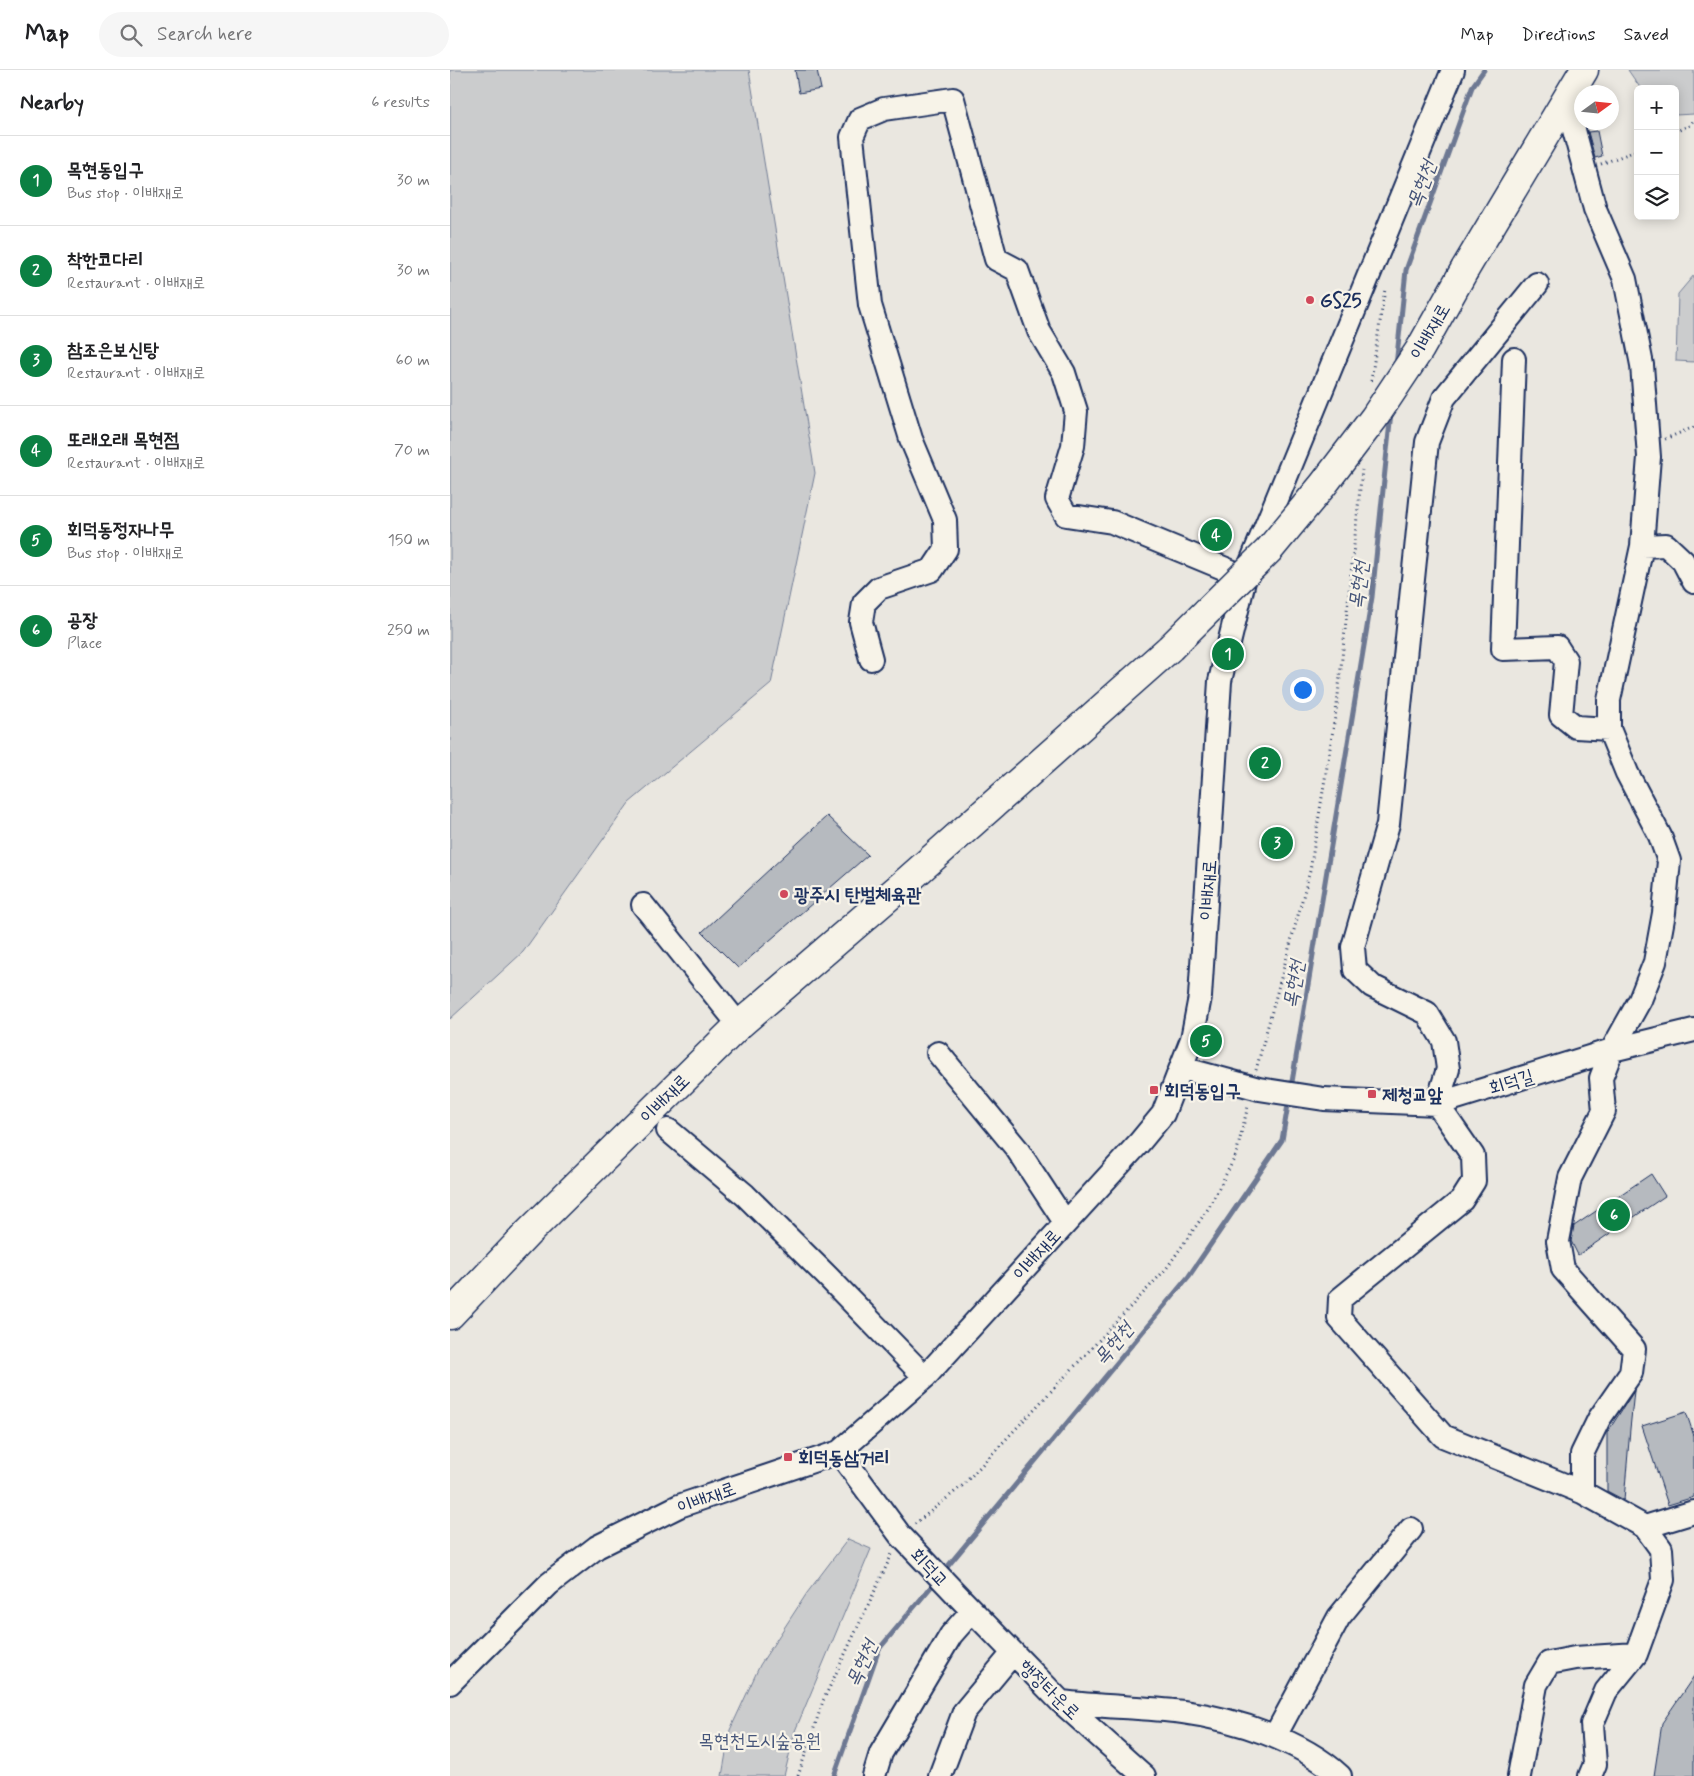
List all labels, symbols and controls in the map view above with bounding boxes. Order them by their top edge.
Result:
search box [99,12,449,57]
text: Map [25,19,69,50]
icon: search [117,21,145,49]
text: Search here [157,22,253,47]
text: Map [1461,23,1494,47]
text: Directions [1522,23,1596,47]
text: Saved [1624,23,1669,47]
north arrow [1574,85,1619,130]
map controls [1634,85,1679,220]
button: + [1634,85,1679,130]
text: Nearby [20,89,84,117]
text: 6 results [371,92,430,113]
button: − [1634,130,1679,175]
water label: 목현천 [1401,155,1444,212]
text: 목현동입구 [67,158,143,183]
text: 1 [32,170,40,191]
text: 30 m [397,170,430,191]
button: layers [1634,175,1679,220]
text: Bus stop · 이배재로 [67,183,184,204]
text: 착한코다리 [67,248,143,273]
text: 2 [32,260,40,281]
text: 30 m [397,260,430,281]
text: Restaurant · 이배재로 [67,273,205,294]
place label: GS25 [1320,289,1362,314]
marker: GS25 [1304,294,1316,306]
street label: 이배재로 [1404,299,1456,364]
text: 참조은보신탕 [67,338,159,363]
text: 3 [32,350,40,371]
text: 60 m [396,350,430,371]
text: Restaurant · 이배재로 [67,363,205,384]
text: 또래오래 목현점 [67,428,179,453]
text: 4 [31,440,41,461]
text: 70 m [394,440,430,461]
text: Restaurant · 이배재로 [67,453,205,474]
pin: 4 [1200,516,1232,554]
text: 회덕동정자나무 [67,518,174,543]
text: 5 [31,530,41,551]
text: 150 m [388,530,430,551]
text: Bus stop · 이배재로 [67,543,184,564]
water label: 목현천 [1343,558,1376,611]
text: 공장 [67,608,98,633]
text: 6 [32,620,40,641]
text: 250 m [387,620,430,641]
text: Place [67,633,102,654]
pin: 1 [1212,635,1244,673]
your location [1290,677,1316,703]
pin: 2 [1249,744,1281,782]
pin: 3 [1261,824,1293,862]
street label: 이배재로 [1194,859,1223,921]
place label: 광주시 탄벌체육관 [794,883,922,908]
marker: 광주시 탄벌체육관 [778,888,790,900]
water label: 목현천 [1277,956,1312,1010]
pin: 5 [1190,1022,1222,1060]
street label: 회덕길 [1486,1064,1537,1101]
street label: 이배재로 [635,1069,696,1130]
place label: 회덕동입구 [1164,1079,1240,1104]
place label: 제청교앞 [1382,1083,1444,1108]
marker: 회덕동입구 [1148,1084,1160,1096]
marker: 제청교앞 [1366,1088,1378,1100]
pin: 6 [1598,1196,1630,1234]
street label: 이배재로 [1007,1224,1067,1286]
water label: 목현천 [1088,1315,1141,1371]
place label: 회덕동삼거리 [798,1446,890,1471]
marker: 회덕동삼거리 [782,1451,794,1463]
street label: 이배재로 [674,1476,740,1521]
street label: 회덕교 [904,1543,954,1593]
water label: 목현천 [840,1634,885,1691]
street label: 행정타운로 [1013,1655,1085,1726]
park label: 목현천도시숲공원 [699,1729,821,1754]

